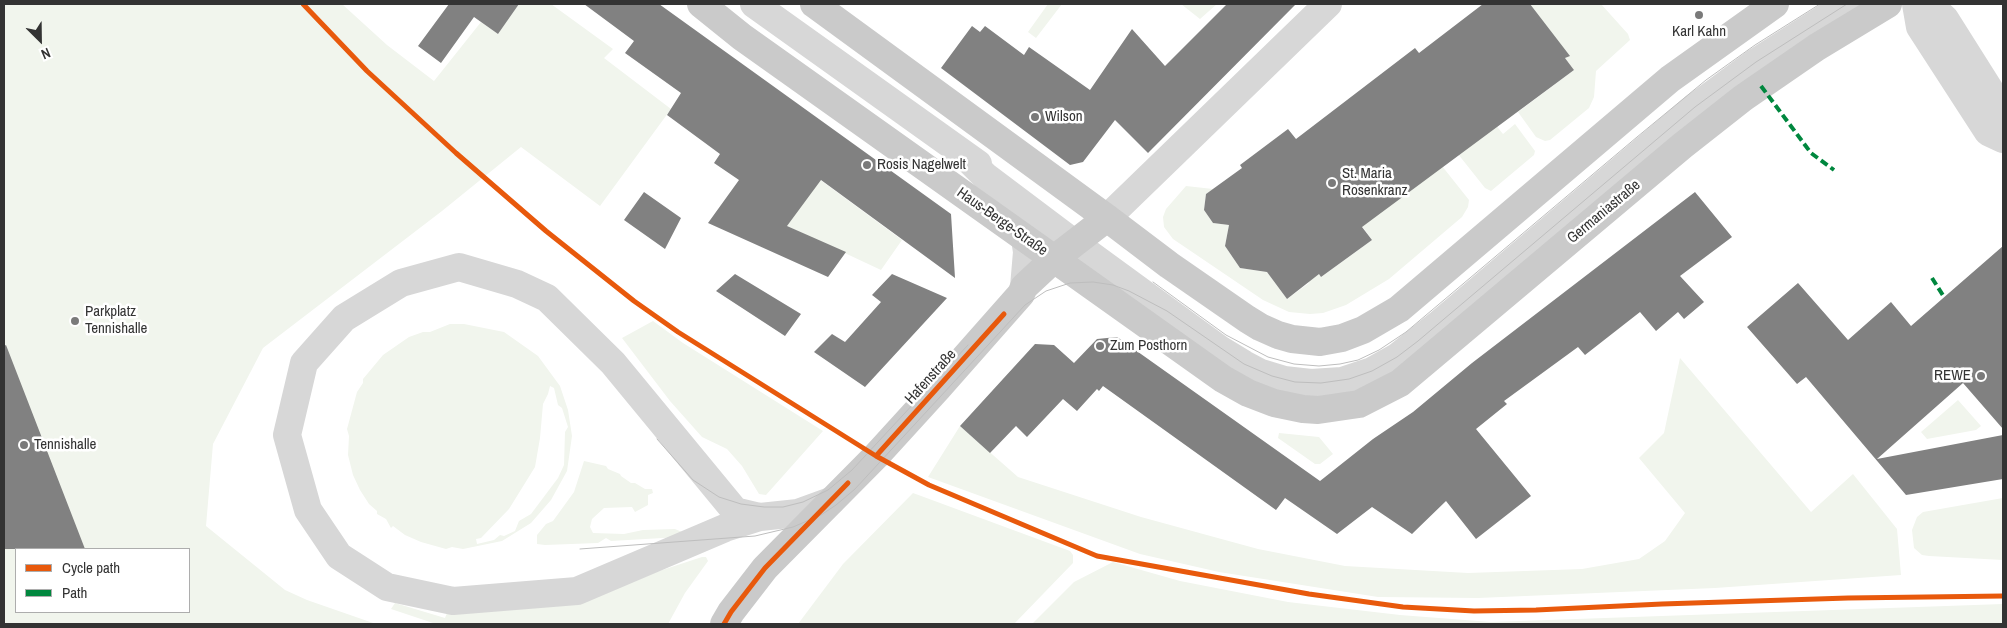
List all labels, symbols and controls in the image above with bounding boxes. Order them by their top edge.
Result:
marker: Karl Kahn [1693,9,1705,21]
north arrow [15,15,65,65]
place label: Karl Kahn [1672,23,1726,41]
text: N [39,44,53,64]
place label: Wilson [1045,108,1083,126]
marker: Wilson [1029,111,1041,123]
place label: Rosis Nagelwelt [877,156,966,174]
marker: Rosis Nagelwelt [861,159,873,171]
place label: St. Maria Rosenkranz [1342,165,1408,200]
street label: Germaniastraße [1564,176,1644,248]
marker: St. Maria Rosenkranz [1326,177,1338,189]
street label: Haus-Berge-Straße [953,184,1051,260]
place label: Parkplatz Tennishalle [85,303,147,338]
marker: Parkplatz Tennishalle [69,315,81,327]
place label: Zum Posthorn [1110,337,1187,355]
marker: Zum Posthorn [1094,340,1106,352]
street label: Hafenstraße [902,346,960,408]
place label: REWE [1934,367,1971,385]
marker: REWE [1975,370,1987,382]
place label: Tennishalle [34,436,96,454]
marker: Tennishalle [18,439,30,451]
legend [15,548,190,613]
text: Cycle path [62,557,120,578]
text: Path [62,582,87,603]

